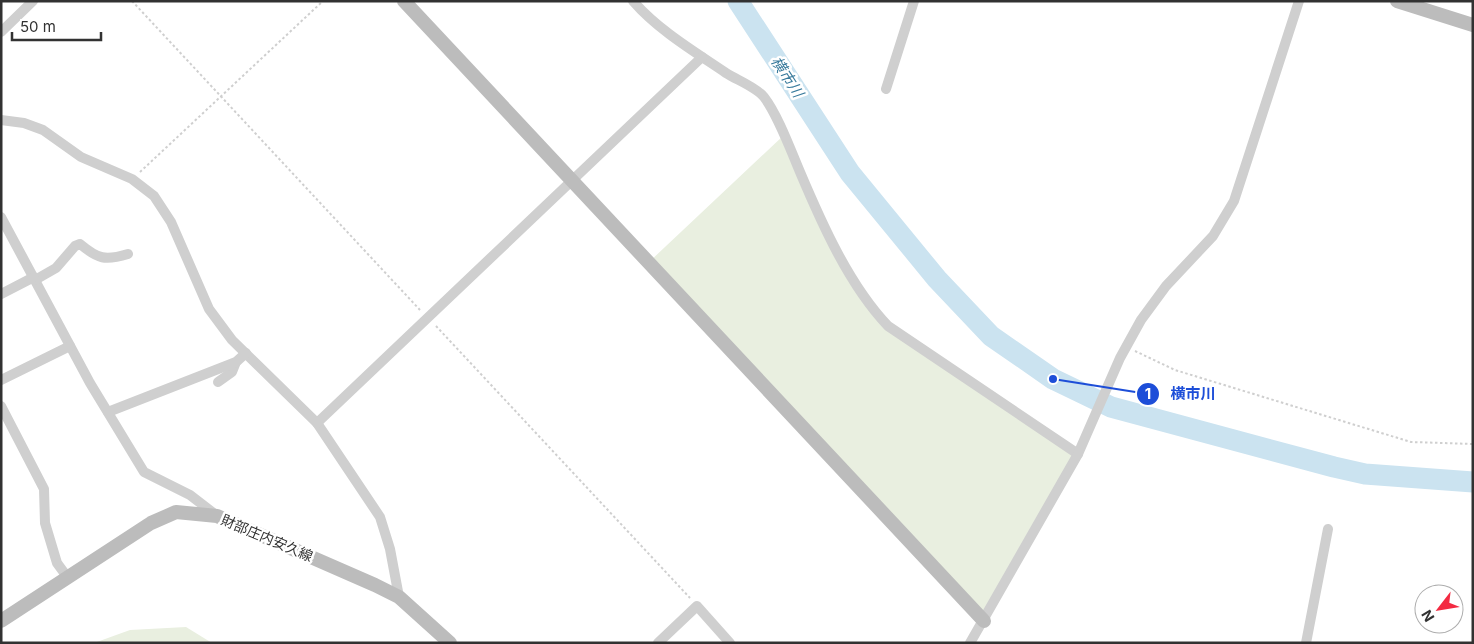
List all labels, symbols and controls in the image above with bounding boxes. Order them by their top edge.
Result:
scale bar [12,10,101,42]
text: 50 m [20,17,56,36]
water label: 横市川 [767,53,809,102]
callout: 横市川 [1135,379,1225,409]
text: 1 [1145,384,1151,403]
text: 横市川 [1170,384,1216,403]
street label: 財部庄内安久線 [219,511,316,565]
north arrow [1414,584,1464,634]
text: N [1417,607,1437,625]

